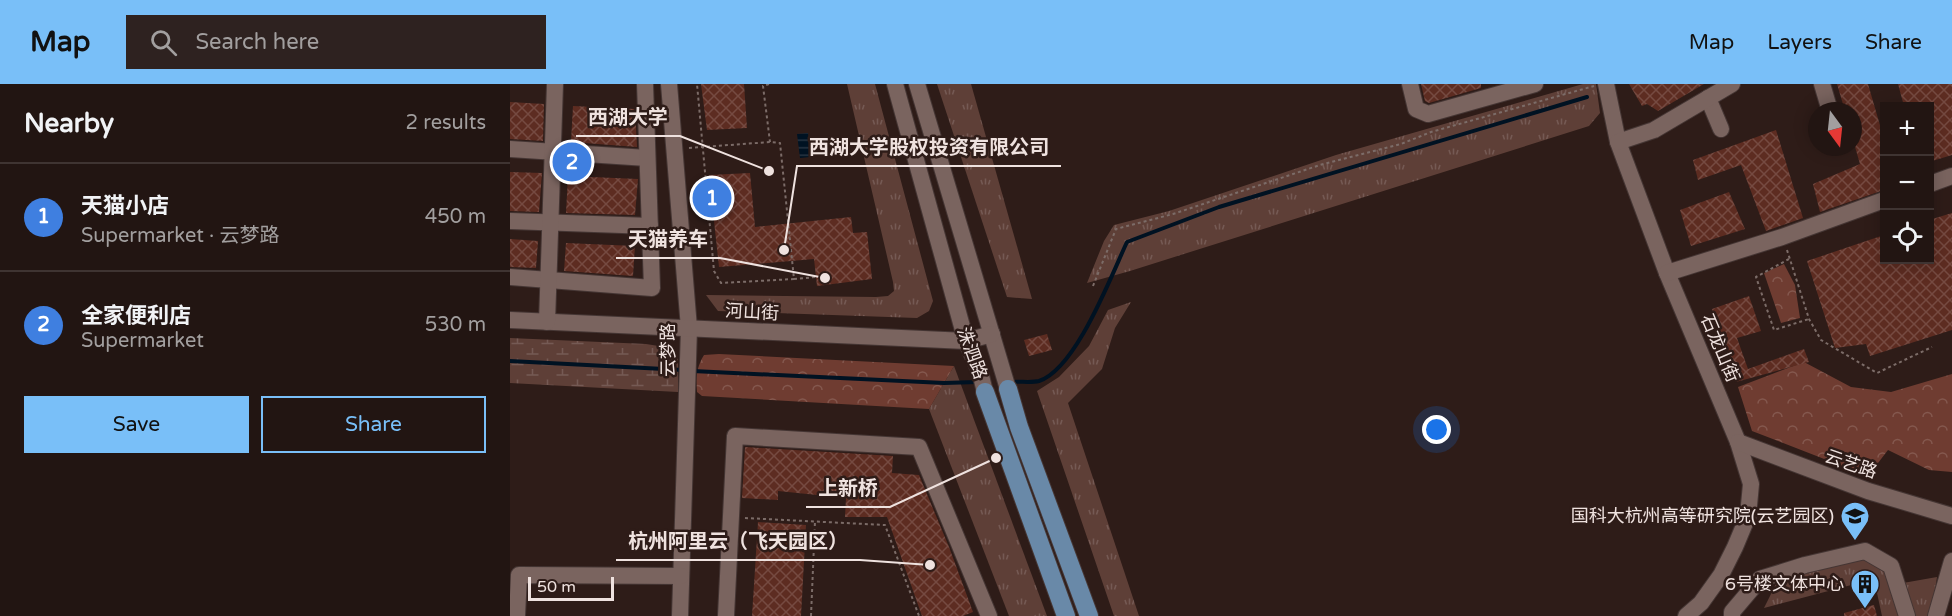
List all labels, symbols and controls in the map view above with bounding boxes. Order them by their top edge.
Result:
search box [126,15,546,69]
text: Map [30,25,90,59]
icon: search [147,26,180,59]
text: Search here [195,29,319,55]
text: Map [1689,30,1734,55]
text: Layers [1767,30,1832,55]
text: Share [1865,30,1922,55]
callout: 西湖大学 [576,98,680,136]
north arrow [1808,102,1862,156]
map controls [1880,102,1934,264]
button: + [1880,102,1934,156]
text: 西湖大学 [588,106,668,130]
text: Nearby [24,108,114,139]
text: 2 results [406,111,486,135]
callout: 西湖大学股权投资有限公司 [797,128,1061,166]
text: 西湖大学股权投资有限公司 [809,136,1049,160]
pin: 2 [552,140,592,184]
button: − [1880,156,1934,210]
pin: 1 [692,176,732,220]
text: 天猫小店 [81,193,169,219]
text: 1 [37,205,50,229]
text: 450 m [425,205,486,229]
button: locate [1880,210,1934,264]
callout: 天猫养车 [616,220,720,258]
text: Supermarket · 云梦路 [81,224,279,248]
text: 天猫养车 [628,228,708,252]
street label: 河山街 [724,300,780,324]
text: 全家便利店 [81,303,191,329]
street label: 石龙山街 [1696,311,1744,385]
text: 2 [37,313,50,337]
text: 530 m [425,313,486,337]
street label: 云梦路 [657,323,679,377]
street label: 洙泗路 [952,324,992,382]
text: Supermarket [81,329,204,353]
button: Save [24,396,249,453]
button: Share [261,396,486,453]
your location [1422,415,1451,444]
street label: 云艺路 [1822,445,1880,483]
callout: 上新桥 [806,469,890,507]
text: 上新桥 [818,477,878,501]
school or university icon: 国科大杭州高等研究院(云艺园区) [1839,500,1871,542]
place label: 国科大杭州高等研究院(云艺园区) [1571,505,1834,527]
callout: 杭州阿里云（飞天园区） [616,522,860,560]
text: 杭州阿里云（飞天园区） [628,530,848,554]
building icon: 6号楼文体中心 [1849,568,1881,610]
place label: 6号楼文体中心 [1725,573,1844,595]
scale bar [528,574,614,602]
text: 50 m [537,577,576,597]

